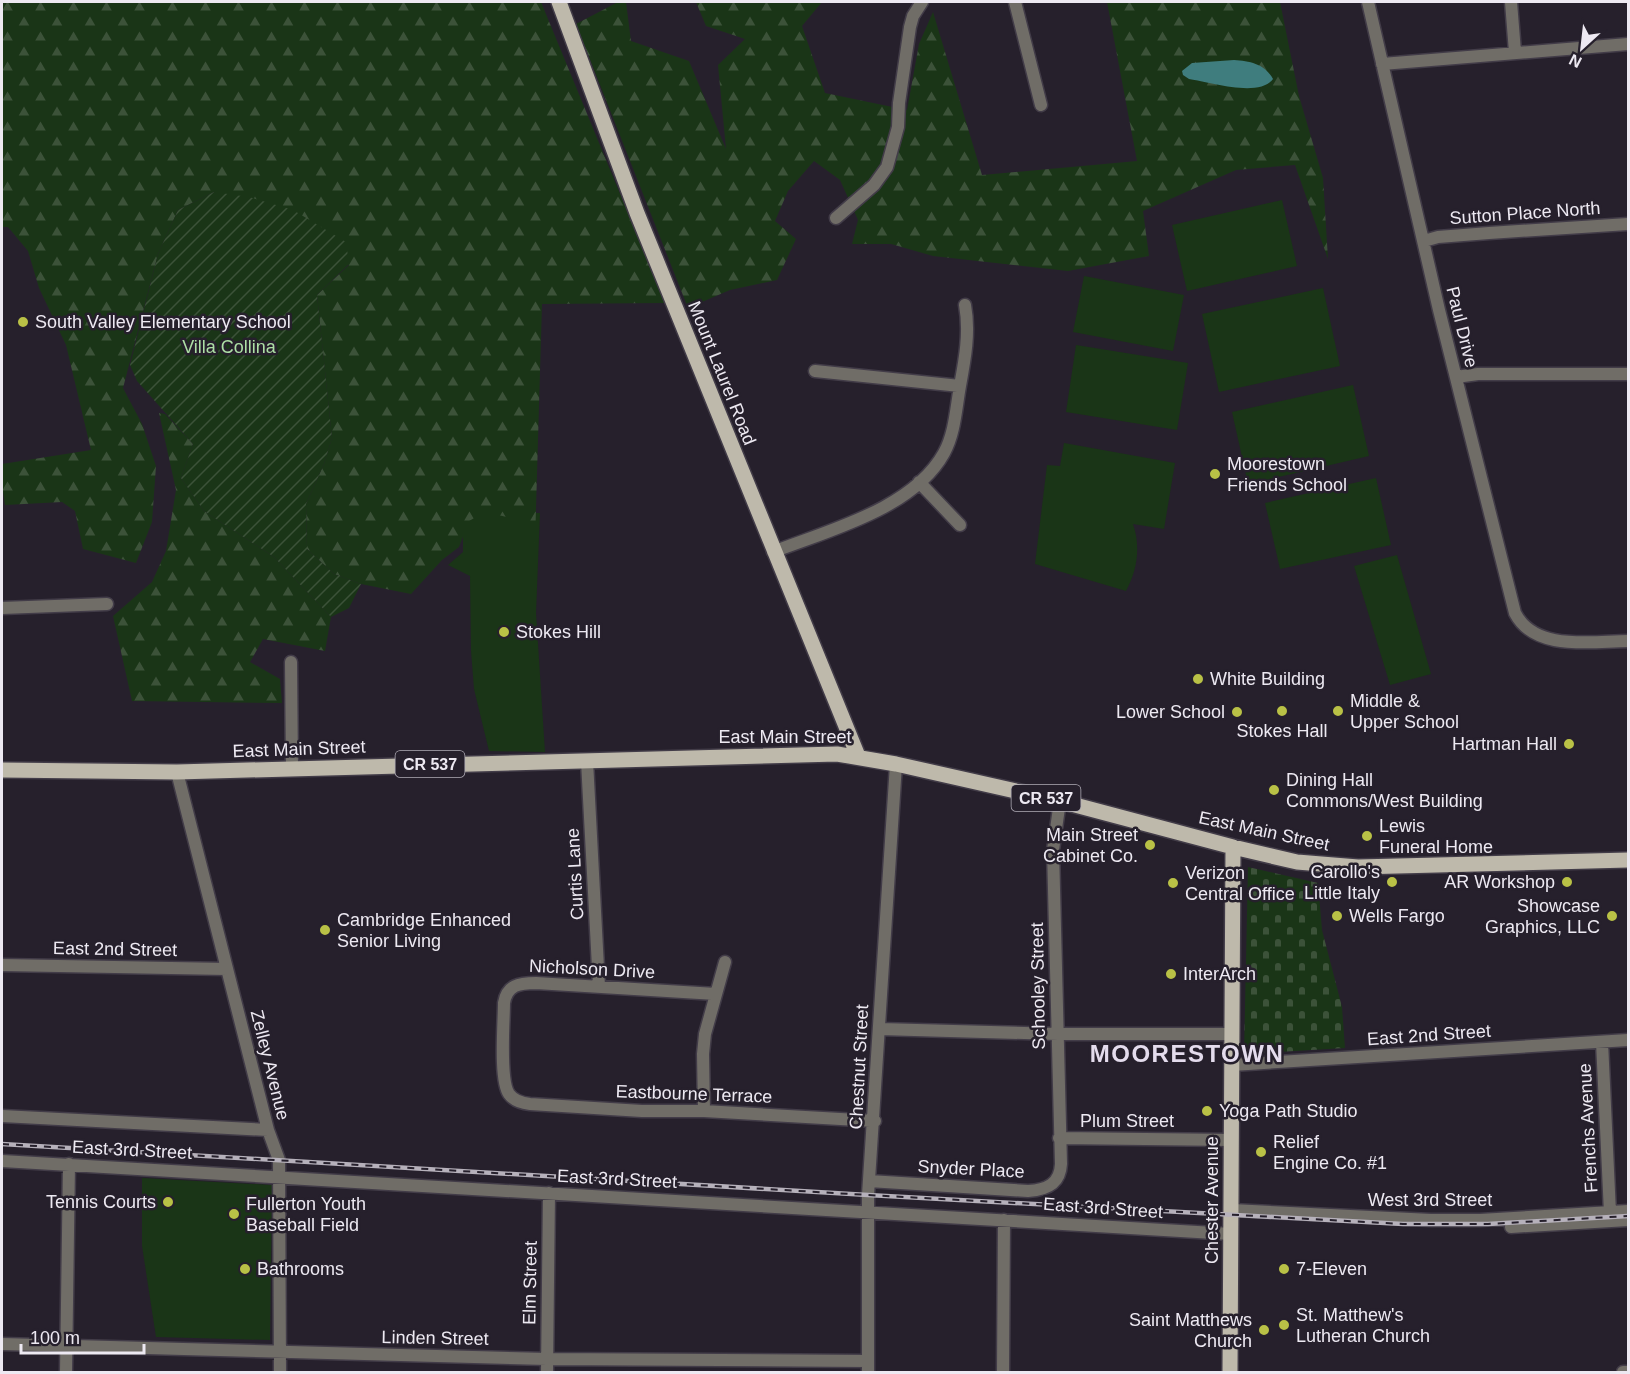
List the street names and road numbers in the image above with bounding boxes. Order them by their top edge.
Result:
street label: Sutton Place North [1449,198,1601,228]
street label: Paul Drive [1442,284,1482,370]
street label: Mount Laurel Road [684,298,760,448]
street label: East Main Street [718,727,852,747]
street label: East Main Street [232,737,366,761]
road number: CR 537 [396,751,464,777]
road number: CR 537 [1012,785,1080,811]
street label: East Main Street [1197,807,1331,855]
street label: Curtis Lane [563,828,587,920]
street label: Schooley Street [1027,922,1049,1050]
street label: East 2nd Street [53,938,177,960]
street label: Nicholson Drive [529,956,655,982]
street label: Chestnut Street [846,1004,872,1130]
street label: Zelley Avenue [247,1008,293,1122]
street label: East 2nd Street [1366,1021,1492,1049]
street label: Frenchs Avenue [1575,1063,1601,1193]
street label: Eastbourne Terrace [615,1081,773,1107]
street label: Plum Street [1080,1111,1174,1131]
street label: Chester Avenue [1202,1136,1222,1264]
street label: East 3rd Street [72,1137,192,1163]
street label: Snyder Place [917,1156,1025,1182]
street label: East 3rd Street [557,1166,677,1192]
street label: West 3rd Street [1368,1190,1492,1210]
street label: East 3rd Street [1042,1194,1164,1222]
street label: Elm Street [519,1241,541,1325]
street label: Linden Street [381,1327,489,1349]

